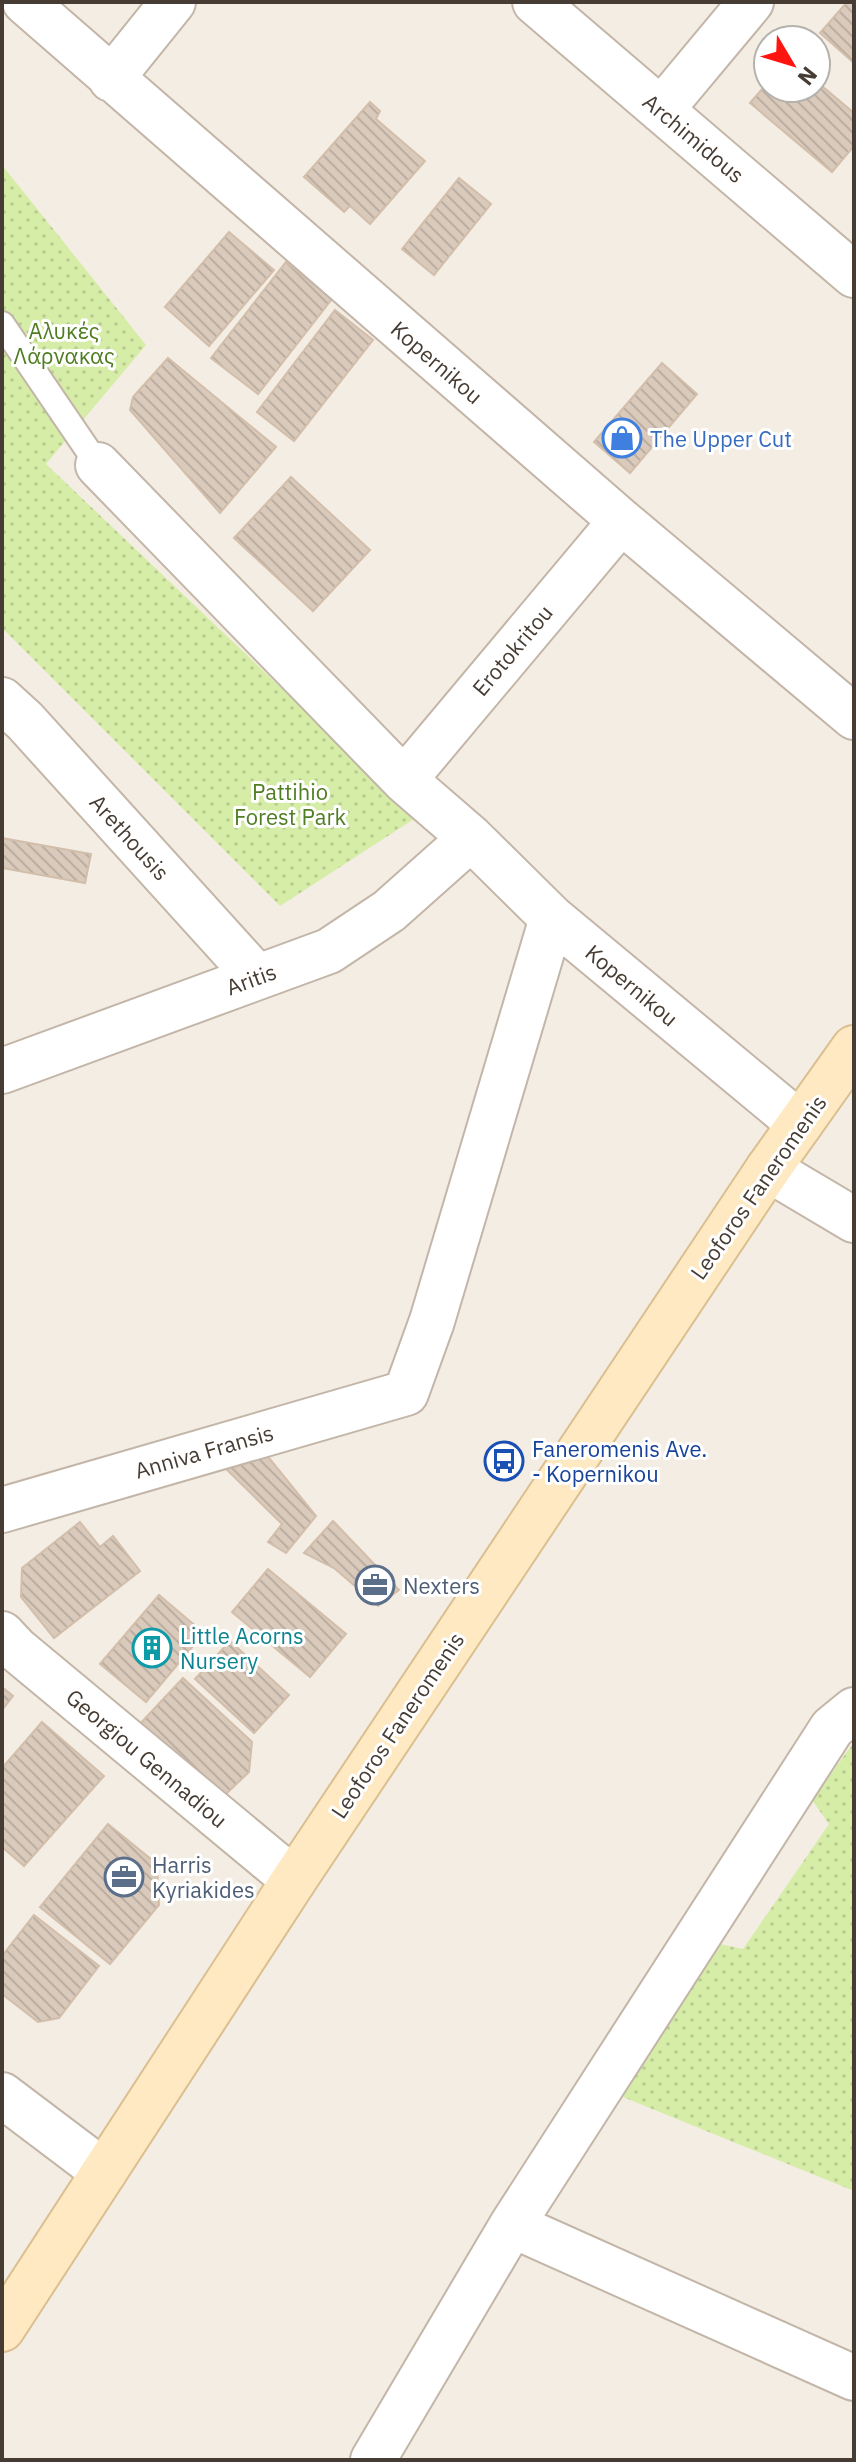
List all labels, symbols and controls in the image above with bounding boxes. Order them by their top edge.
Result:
north arrow [752,24,832,104]
text: N [792,61,824,92]
street label: Archimidous [637,87,751,189]
street label: Kopernikou [385,314,489,410]
park label: Αλυκές Λάρνακας [13,316,115,370]
shop icon: The Upper Cut [601,417,643,459]
place label: The Upper Cut [650,424,792,453]
street label: Erotokritou [465,598,559,702]
park label: Pattihio Forest Park [234,777,346,831]
street label: Arethousis [84,788,176,886]
street label: Kopernikou [580,938,684,1032]
street label: Aritis [222,957,280,1001]
street label: Leoforos Faneromenis [683,1089,833,1285]
street label: Anniva Fransis [131,1417,277,1485]
place label: Faneromenis Ave. - Kopernikou [532,1434,707,1488]
bus stop icon: Faneromenis Ave. - Kopernikou [483,1440,525,1482]
office icon: Nexters [354,1564,396,1606]
place label: Nexters [403,1571,480,1600]
place label: Little Acorns Nursery [180,1621,304,1675]
street label: Leoforos Faneromenis [324,1626,470,1824]
building icon: Little Acorns Nursery [131,1627,173,1669]
street label: Georgiou Gennadiou [60,1682,234,1834]
place label: Harris Kyriakides [152,1850,255,1904]
office icon: Harris Kyriakides [103,1856,145,1898]

